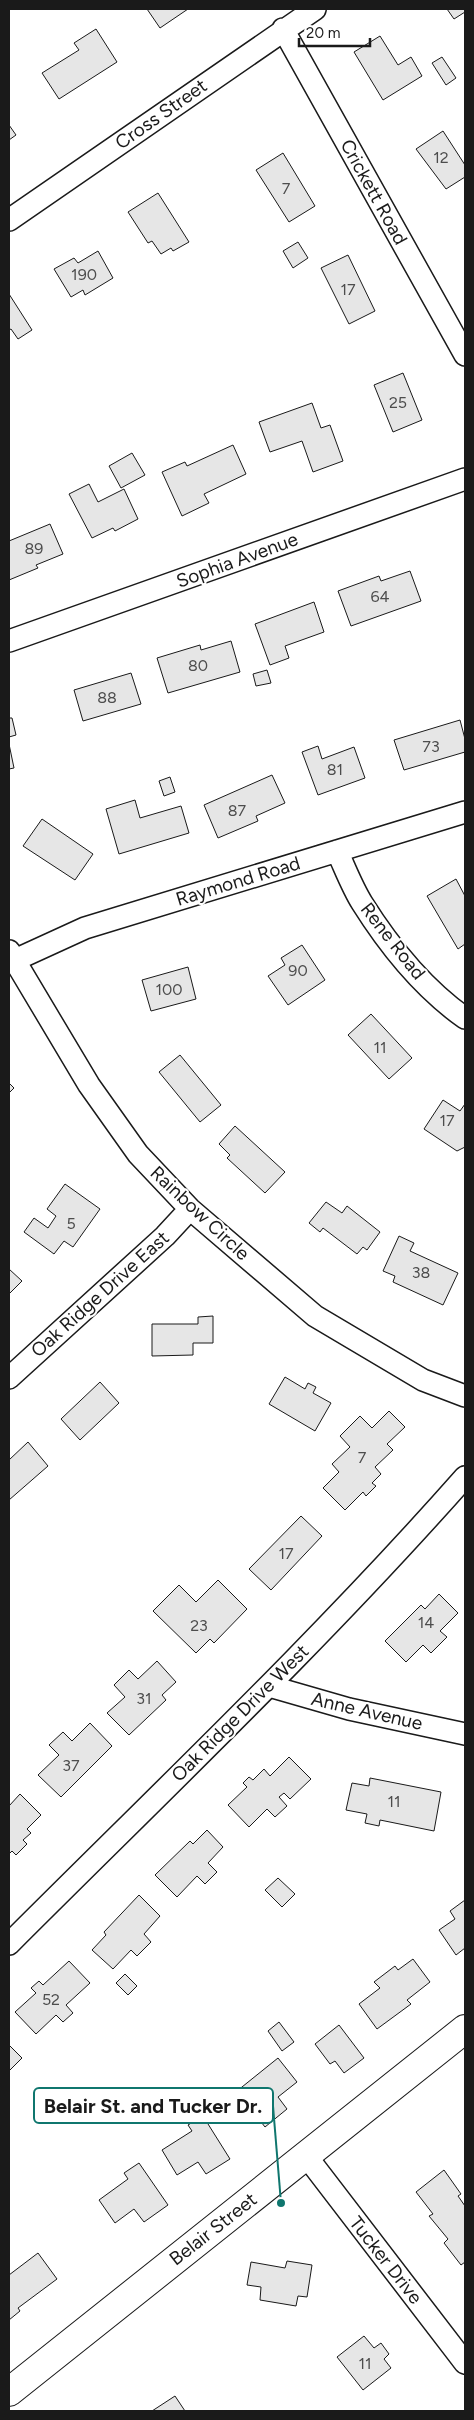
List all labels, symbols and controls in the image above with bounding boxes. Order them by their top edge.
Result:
scale bar [299,15,370,47]
text: 20 m [306,24,340,42]
street label: Cross Street [111,74,211,154]
street label: Crickett Road [336,135,412,249]
house number: 12 [433,148,449,167]
house number: 7 [282,179,291,198]
house number: 190 [71,265,97,284]
house number: 17 [340,280,356,299]
house number: 25 [389,393,407,412]
street label: Sophia Avenue [173,527,301,593]
house number: 89 [25,539,43,558]
house number: 64 [371,587,390,606]
house number: 80 [188,656,208,675]
house number: 88 [97,688,117,707]
house number: 73 [422,737,440,756]
house number: 81 [327,760,343,779]
house number: 87 [228,801,247,820]
street label: Raymond Road [173,851,303,911]
street label: Rene Road [356,898,430,984]
house number: 90 [288,961,308,980]
house number: 100 [155,980,183,999]
house number: 11 [373,1038,387,1057]
house number: 17 [439,1111,455,1130]
street label: Rainbow Circle [146,1161,254,1265]
house number: 5 [66,1214,76,1233]
street label: Oak Ridge Drive East [26,1226,174,1362]
house number: 38 [412,1263,430,1282]
house number: 7 [358,1448,367,1467]
house number: 17 [278,1544,294,1563]
house number: 14 [418,1613,434,1632]
house number: 23 [190,1616,208,1635]
street label: Oak Ridge Drive West [167,1640,313,1786]
street label: Anne Avenue [309,1687,425,1735]
house number: 31 [136,1689,152,1708]
house number: 37 [62,1756,80,1775]
house number: 11 [387,1792,401,1811]
house number: 52 [42,1990,60,2009]
callout: Belair St. and Tucker Dr. [34,2088,273,2123]
text: Belair St. and Tucker Dr. [44,2094,262,2118]
street label: Belair Street [165,2188,261,2270]
street label: Tucker Drive [345,2212,427,2308]
house number: 11 [358,2354,372,2373]

